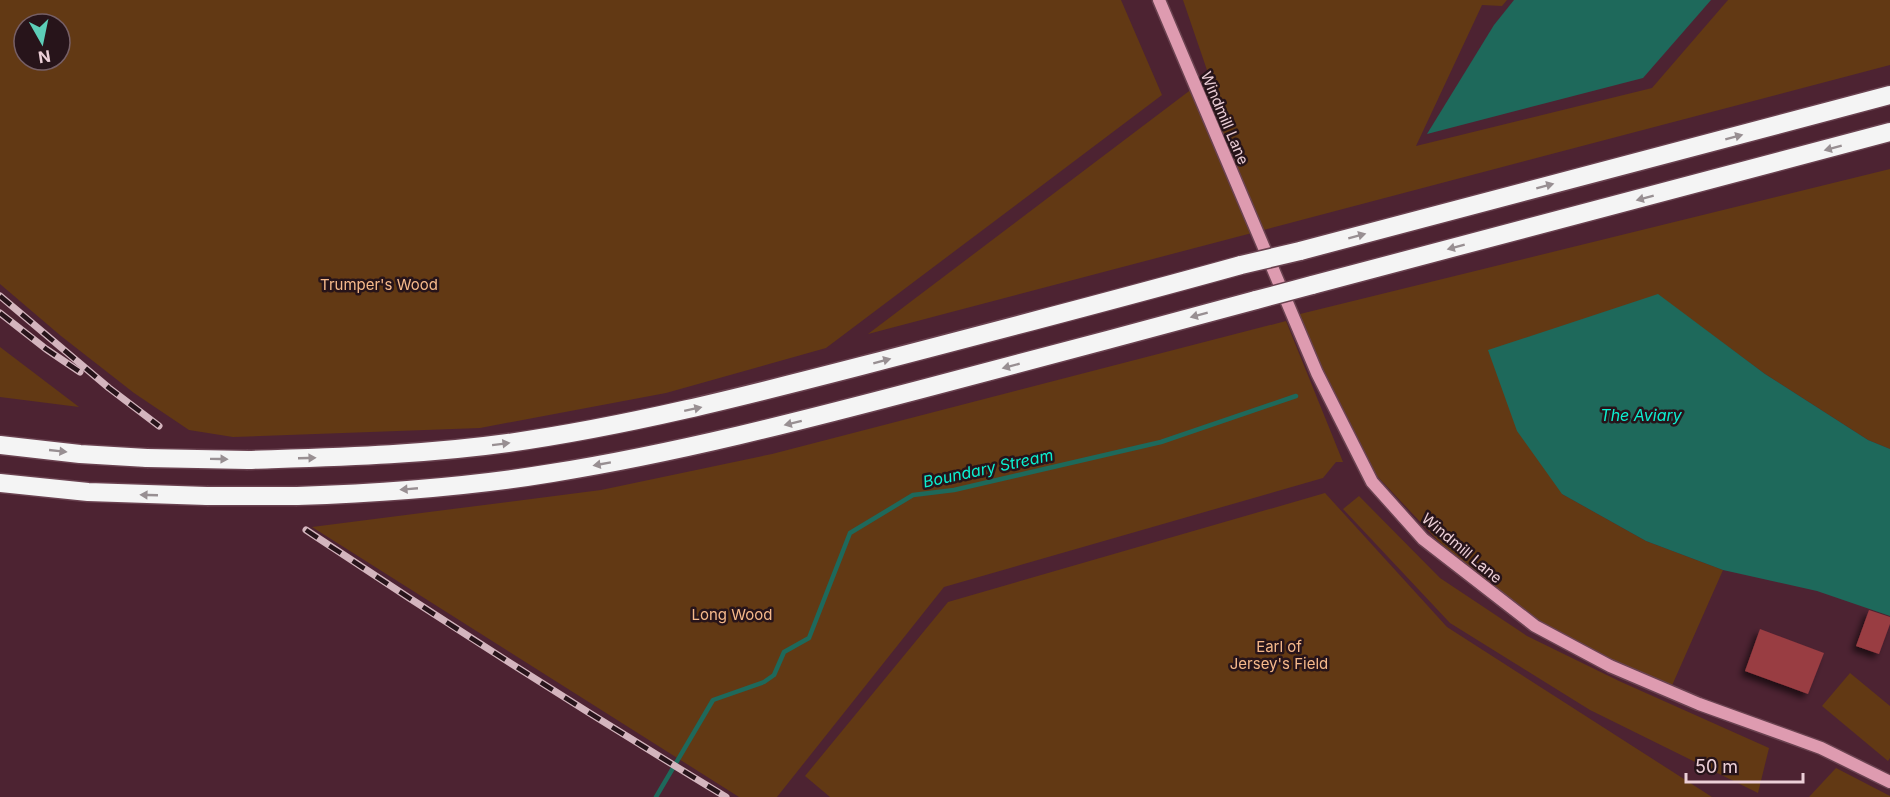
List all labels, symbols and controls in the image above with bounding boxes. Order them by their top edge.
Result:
north arrow [12,12,72,72]
text: N [37,46,52,68]
street label: Windmill Lane [1197,69,1253,167]
one-way arrow [1725,132,1743,141]
one-way arrow [1824,143,1843,153]
one-way arrow [1536,181,1554,190]
one-way arrow [1636,193,1654,203]
one-way arrow [1348,231,1366,240]
one-way arrow [1447,243,1466,253]
park label: Trumper's Wood [320,275,438,294]
one-way arrow [1190,311,1208,321]
one-way arrow [873,355,891,365]
one-way arrow [1002,361,1020,371]
one-way arrow [684,403,702,413]
water label: The Aviary [1600,405,1683,425]
one-way arrow [783,418,802,428]
one-way arrow [492,439,511,449]
water label: Boundary Stream [921,444,1055,492]
one-way arrow [49,447,68,456]
one-way arrow [297,453,316,463]
one-way arrow [209,455,228,464]
one-way arrow [592,460,611,469]
one-way arrow [399,484,418,494]
one-way arrow [139,490,158,499]
street label: Windmill Lane [1418,509,1506,587]
park label: Long Wood [692,605,772,624]
park label: Earl of Jersey's Field [1230,637,1328,673]
scale bar [1686,746,1803,784]
text: 50 m [1695,756,1738,777]

